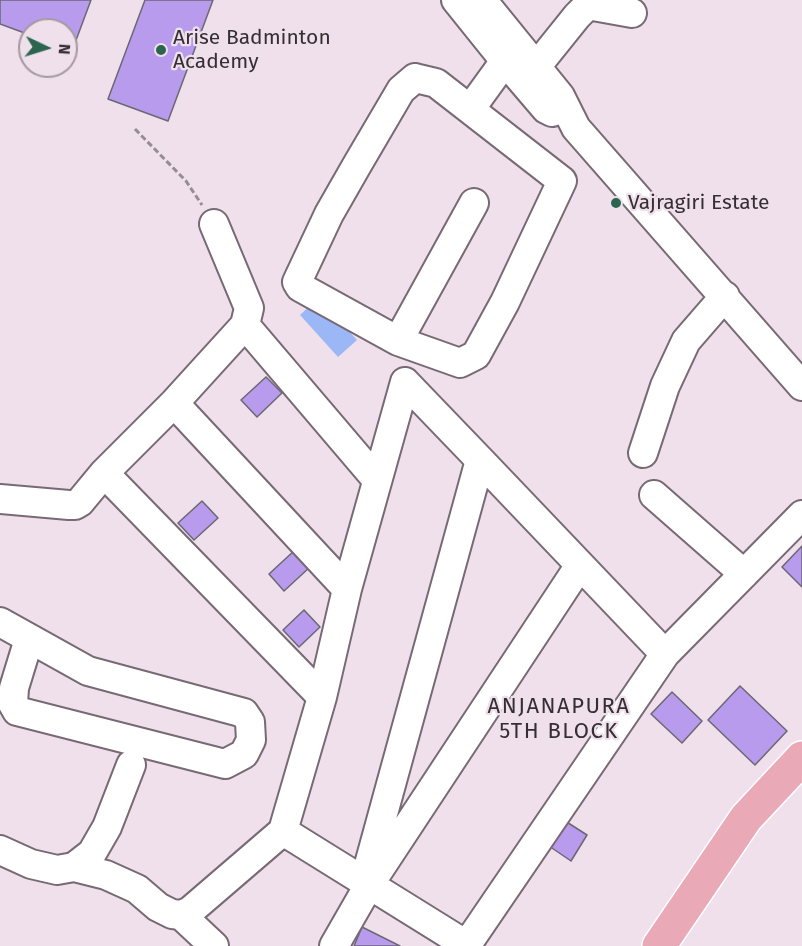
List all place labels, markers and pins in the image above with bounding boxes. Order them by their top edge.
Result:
place label: Arise Badminton Academy [173,25,331,75]
marker: Arise Badminton Academy [154,43,168,57]
place label: Vajragiri Estate [628,190,769,216]
marker: Vajragiri Estate [609,196,623,210]

